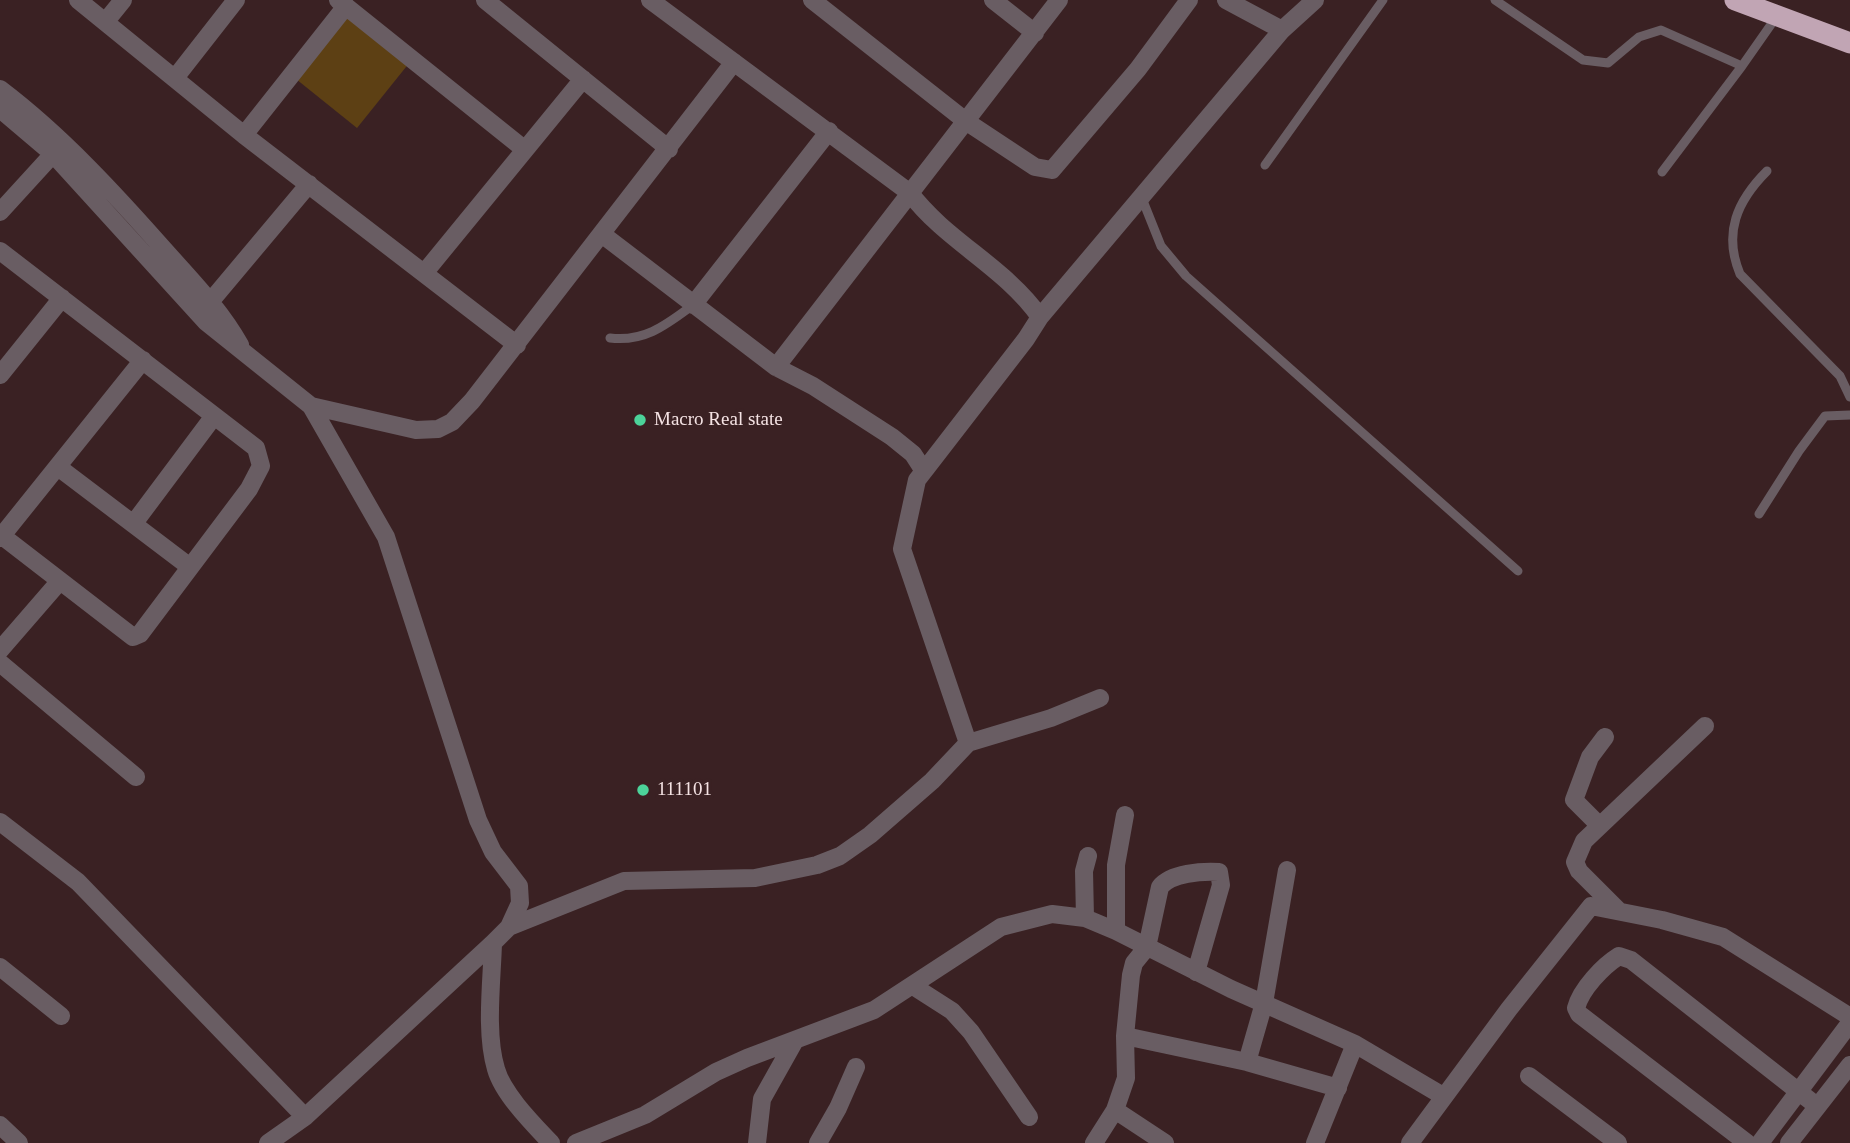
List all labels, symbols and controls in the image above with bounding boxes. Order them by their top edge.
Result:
place label: Macro Real state [654,409,783,431]
marker: Macro Real state [632,412,648,428]
place label: 111101 [657,779,712,801]
marker: 111101 [635,782,651,798]

